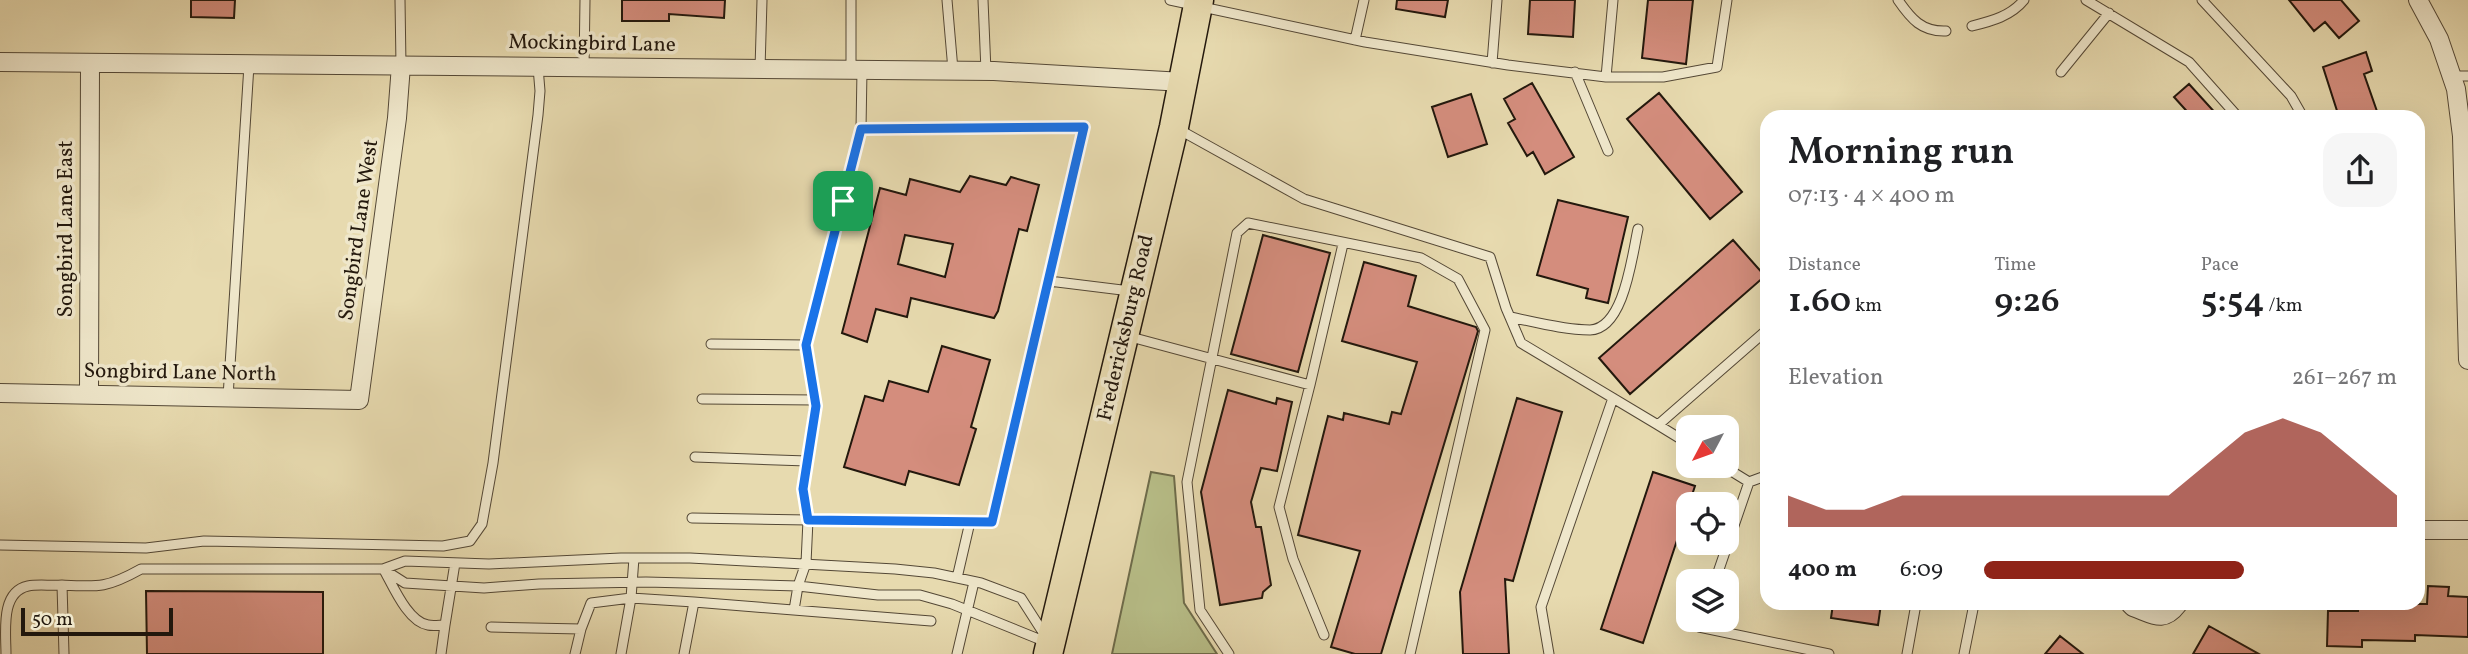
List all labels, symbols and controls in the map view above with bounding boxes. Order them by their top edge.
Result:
street label: Mockingbird Lane [508,28,676,60]
text: Morning run [1788,127,2014,180]
button: share [2323,133,2397,207]
street label: Songbird Lane West [332,138,386,322]
street label: Songbird Lane East [52,140,81,318]
pin [813,171,873,231]
text: 07:13 · 4 × 400 m [1788,180,1955,212]
icon: arrive [824,182,862,220]
street label: Fredericksburg Road [1090,232,1162,424]
text: Distance [1788,252,1861,278]
text: Time [1994,252,2036,278]
text: Pace [2201,252,2239,278]
text: 1.60 [1788,278,1851,326]
text: 9:26 [1994,278,2060,326]
text: 5:54 [2201,278,2265,326]
text: km [1851,293,1882,319]
text: /km [2265,293,2303,319]
street label: Songbird Lane North [83,357,277,389]
text: Elevation [1788,362,1884,394]
text: 261–267 m [2292,362,2397,394]
north arrow [1676,415,1740,478]
map controls [1676,415,1739,632]
button: locate [1676,492,1739,555]
text: 400 m [1788,554,1857,586]
text: 6:09 [1900,554,1943,586]
button: layers [1676,569,1739,632]
scale bar [21,605,173,637]
text: 50 m [32,607,73,633]

